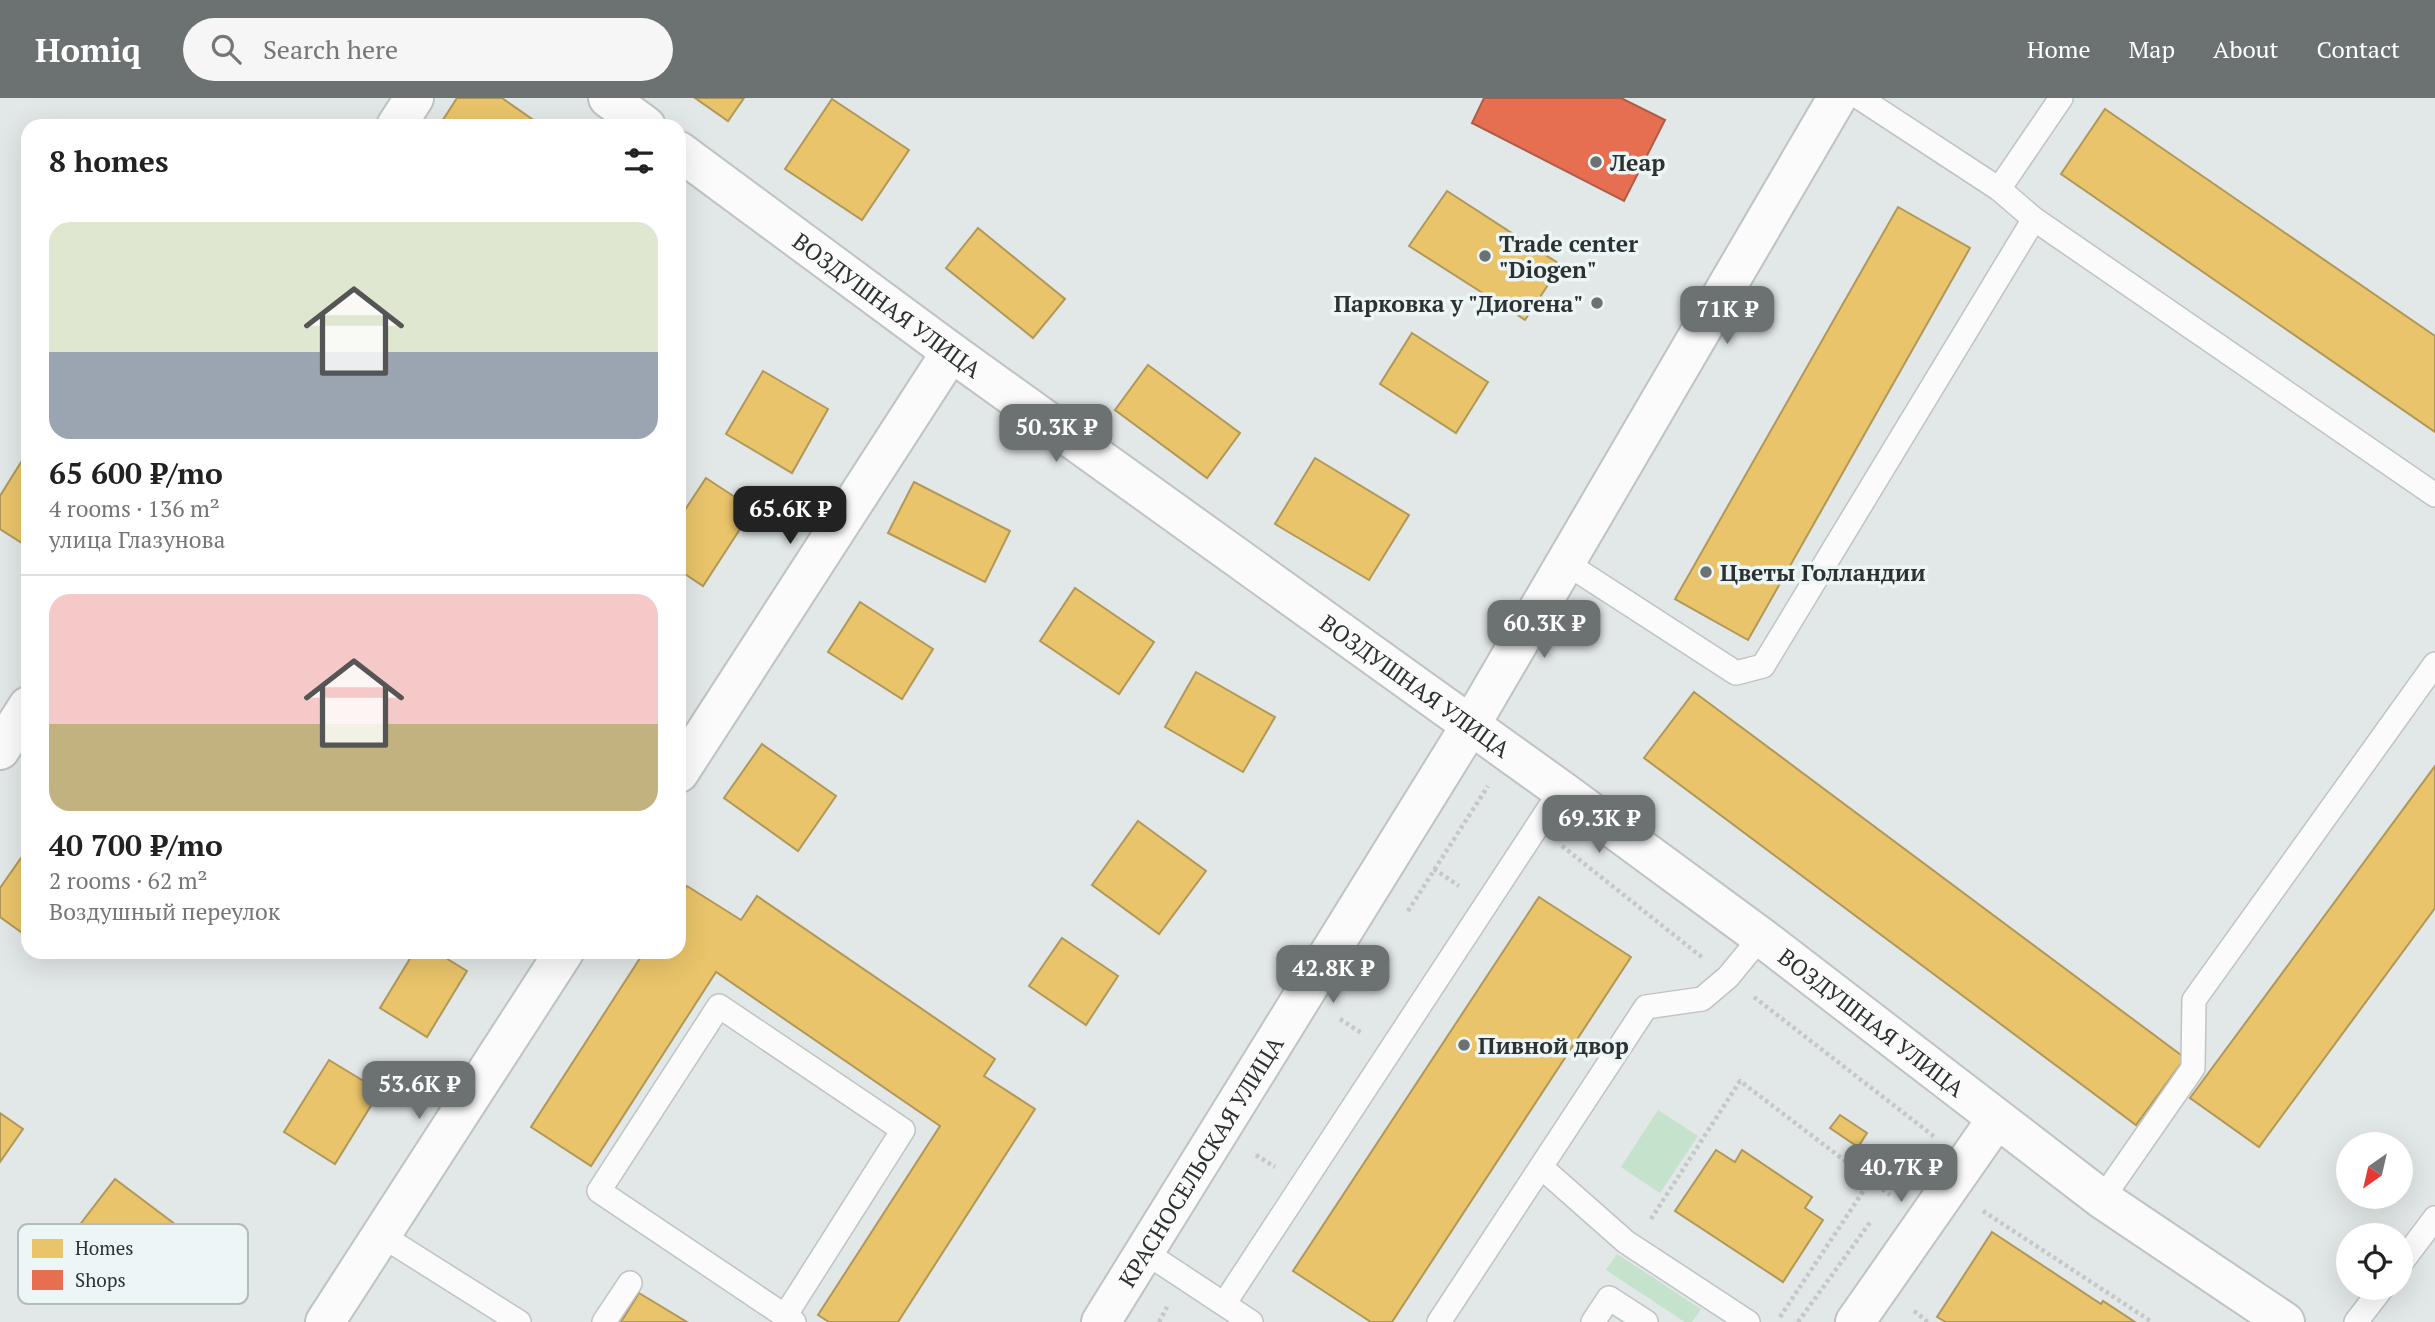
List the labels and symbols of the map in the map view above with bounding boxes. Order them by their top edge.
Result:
place label: Леар [1609,147,1665,178]
marker: Леар [1588,154,1604,170]
street label: ВОЗДУШНАЯ УЛИЦА [787,225,988,385]
place label: Trade center "Diogen" [1499,228,1638,285]
marker: Trade center "Diogen" [1477,248,1493,264]
pin: 71K ₽ [1678,286,1776,346]
place label: Парковка у "Диогена" [1334,288,1583,319]
marker: Парковка у "Диогена" [1589,295,1605,311]
pin: 50.3K ₽ [991,404,1121,464]
pin: 65.6K ₽ [725,486,855,546]
place label: Цветы Голландии [1720,557,1926,588]
marker: Цветы Голландии [1698,564,1714,580]
pin: 60.3K ₽ [1479,601,1609,660]
street label: ВОЗДУШНАЯ УЛИЦА [1314,607,1517,764]
pin: 69.3K ₽ [1534,796,1664,855]
street label: ВОЗДУШНАЯ УЛИЦА [1772,941,1971,1104]
pin: 42.8K ₽ [1268,946,1398,1005]
street label: КРАСНОСЕЛЬСКАЯ УЛИЦА [1111,1030,1290,1293]
place label: Пивной двор [1478,1030,1629,1061]
marker: Пивной двор [1456,1037,1472,1053]
pin: 53.6K ₽ [354,1062,484,1121]
north arrow [2336,1132,2413,1209]
pin: 40.7K ₽ [1836,1144,1966,1204]
legend [18,1224,248,1304]
text: Homes [75,1235,134,1260]
text: Shops [75,1267,126,1292]

